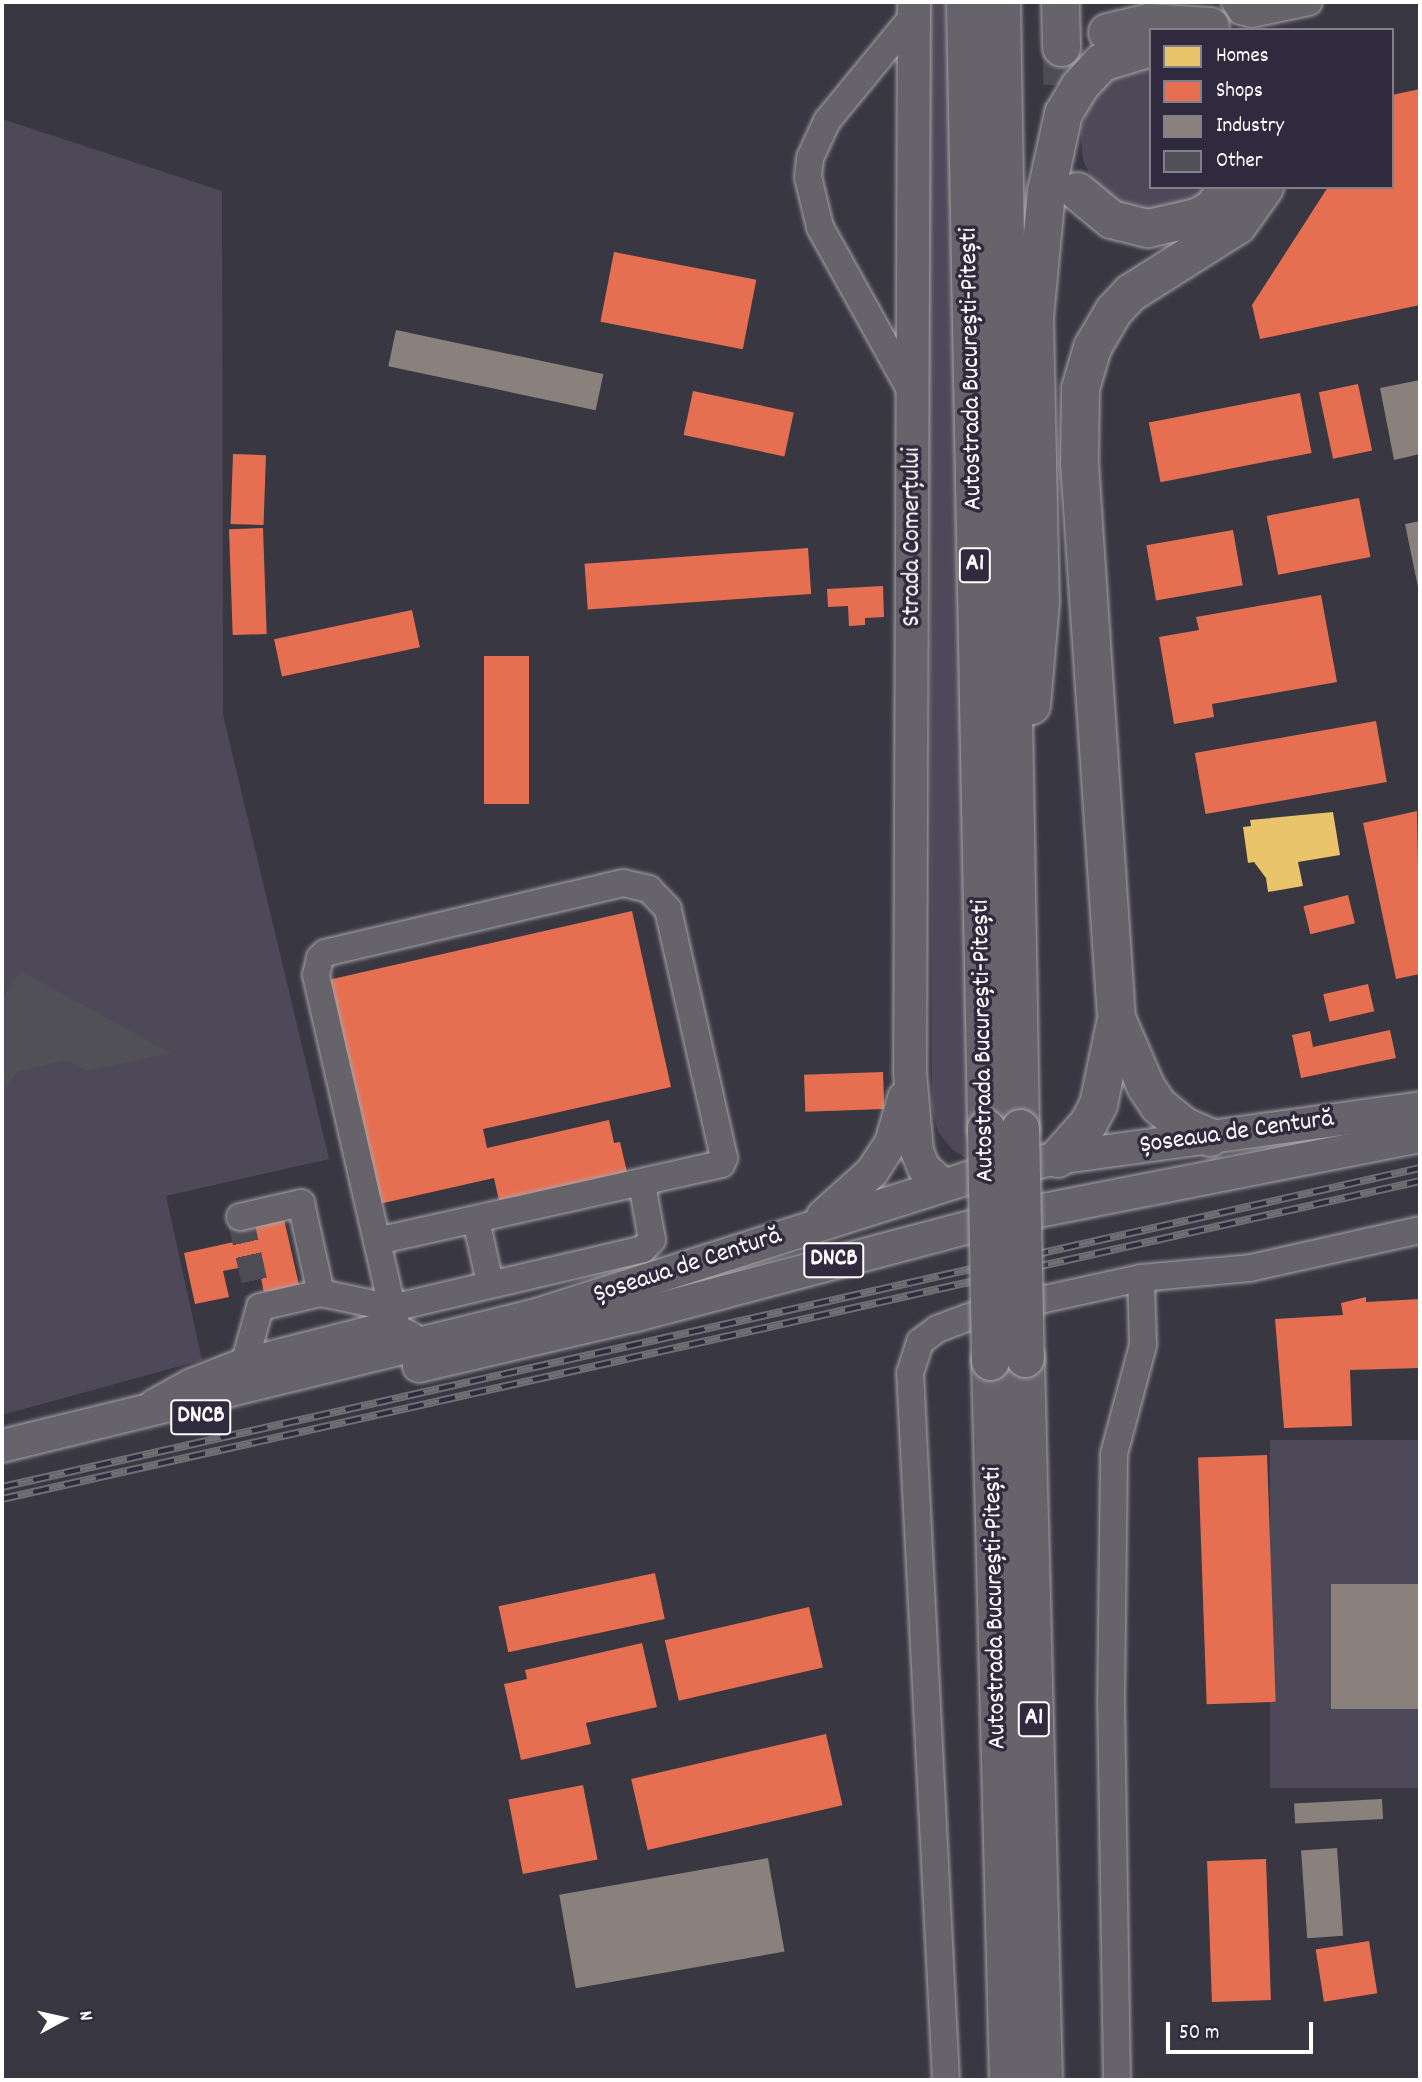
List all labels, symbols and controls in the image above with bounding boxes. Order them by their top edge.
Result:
legend [1149,28,1394,189]
text: Homes [1216,42,1269,72]
text: Shops [1216,77,1263,107]
text: Industry [1216,112,1284,142]
text: Other [1216,147,1262,177]
street label: Autostrada București-Pitești [954,227,990,511]
street label: Strada Comerțului [897,447,929,627]
road number: A1 [958,544,992,586]
street label: Autostrada București-Pitești [966,899,1002,1183]
street label: Șoseaua de Centură [1138,1104,1336,1162]
street label: Șoseaua de Centură [590,1221,786,1311]
road number: DNCB [802,1240,866,1280]
road number: DNCB [170,1396,232,1437]
street label: Autostrada București-Pitești [978,1466,1014,1750]
road number: A1 [1016,1699,1052,1740]
north arrow [28,1984,98,2054]
scale bar [1170,2008,1317,2052]
text: N [70,2009,98,2023]
text: 50 m [1179,2019,1219,2049]

